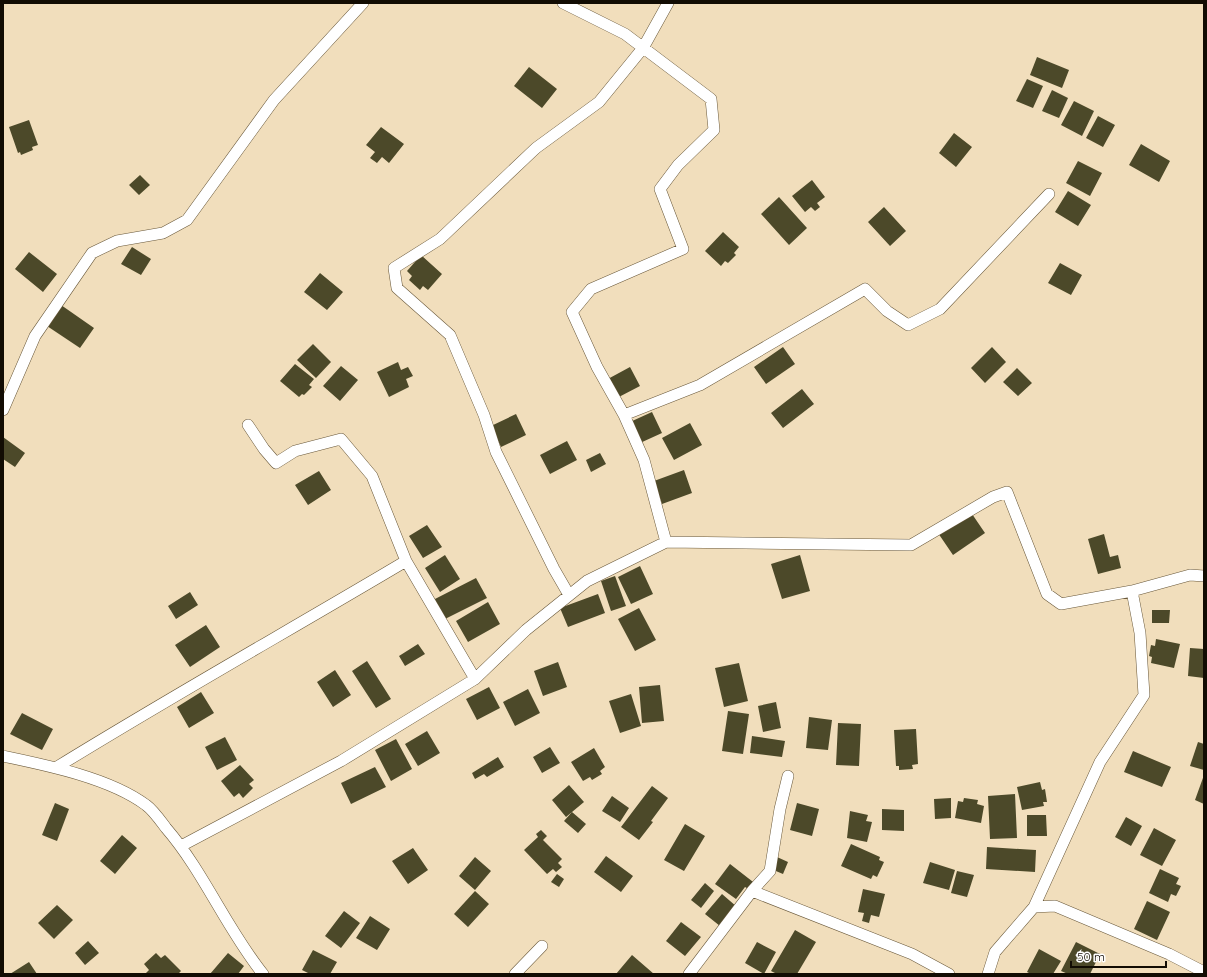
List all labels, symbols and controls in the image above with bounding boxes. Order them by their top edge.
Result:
scale bar [1071,943,1166,969]
text: 50 m [1077,949,1105,964]

